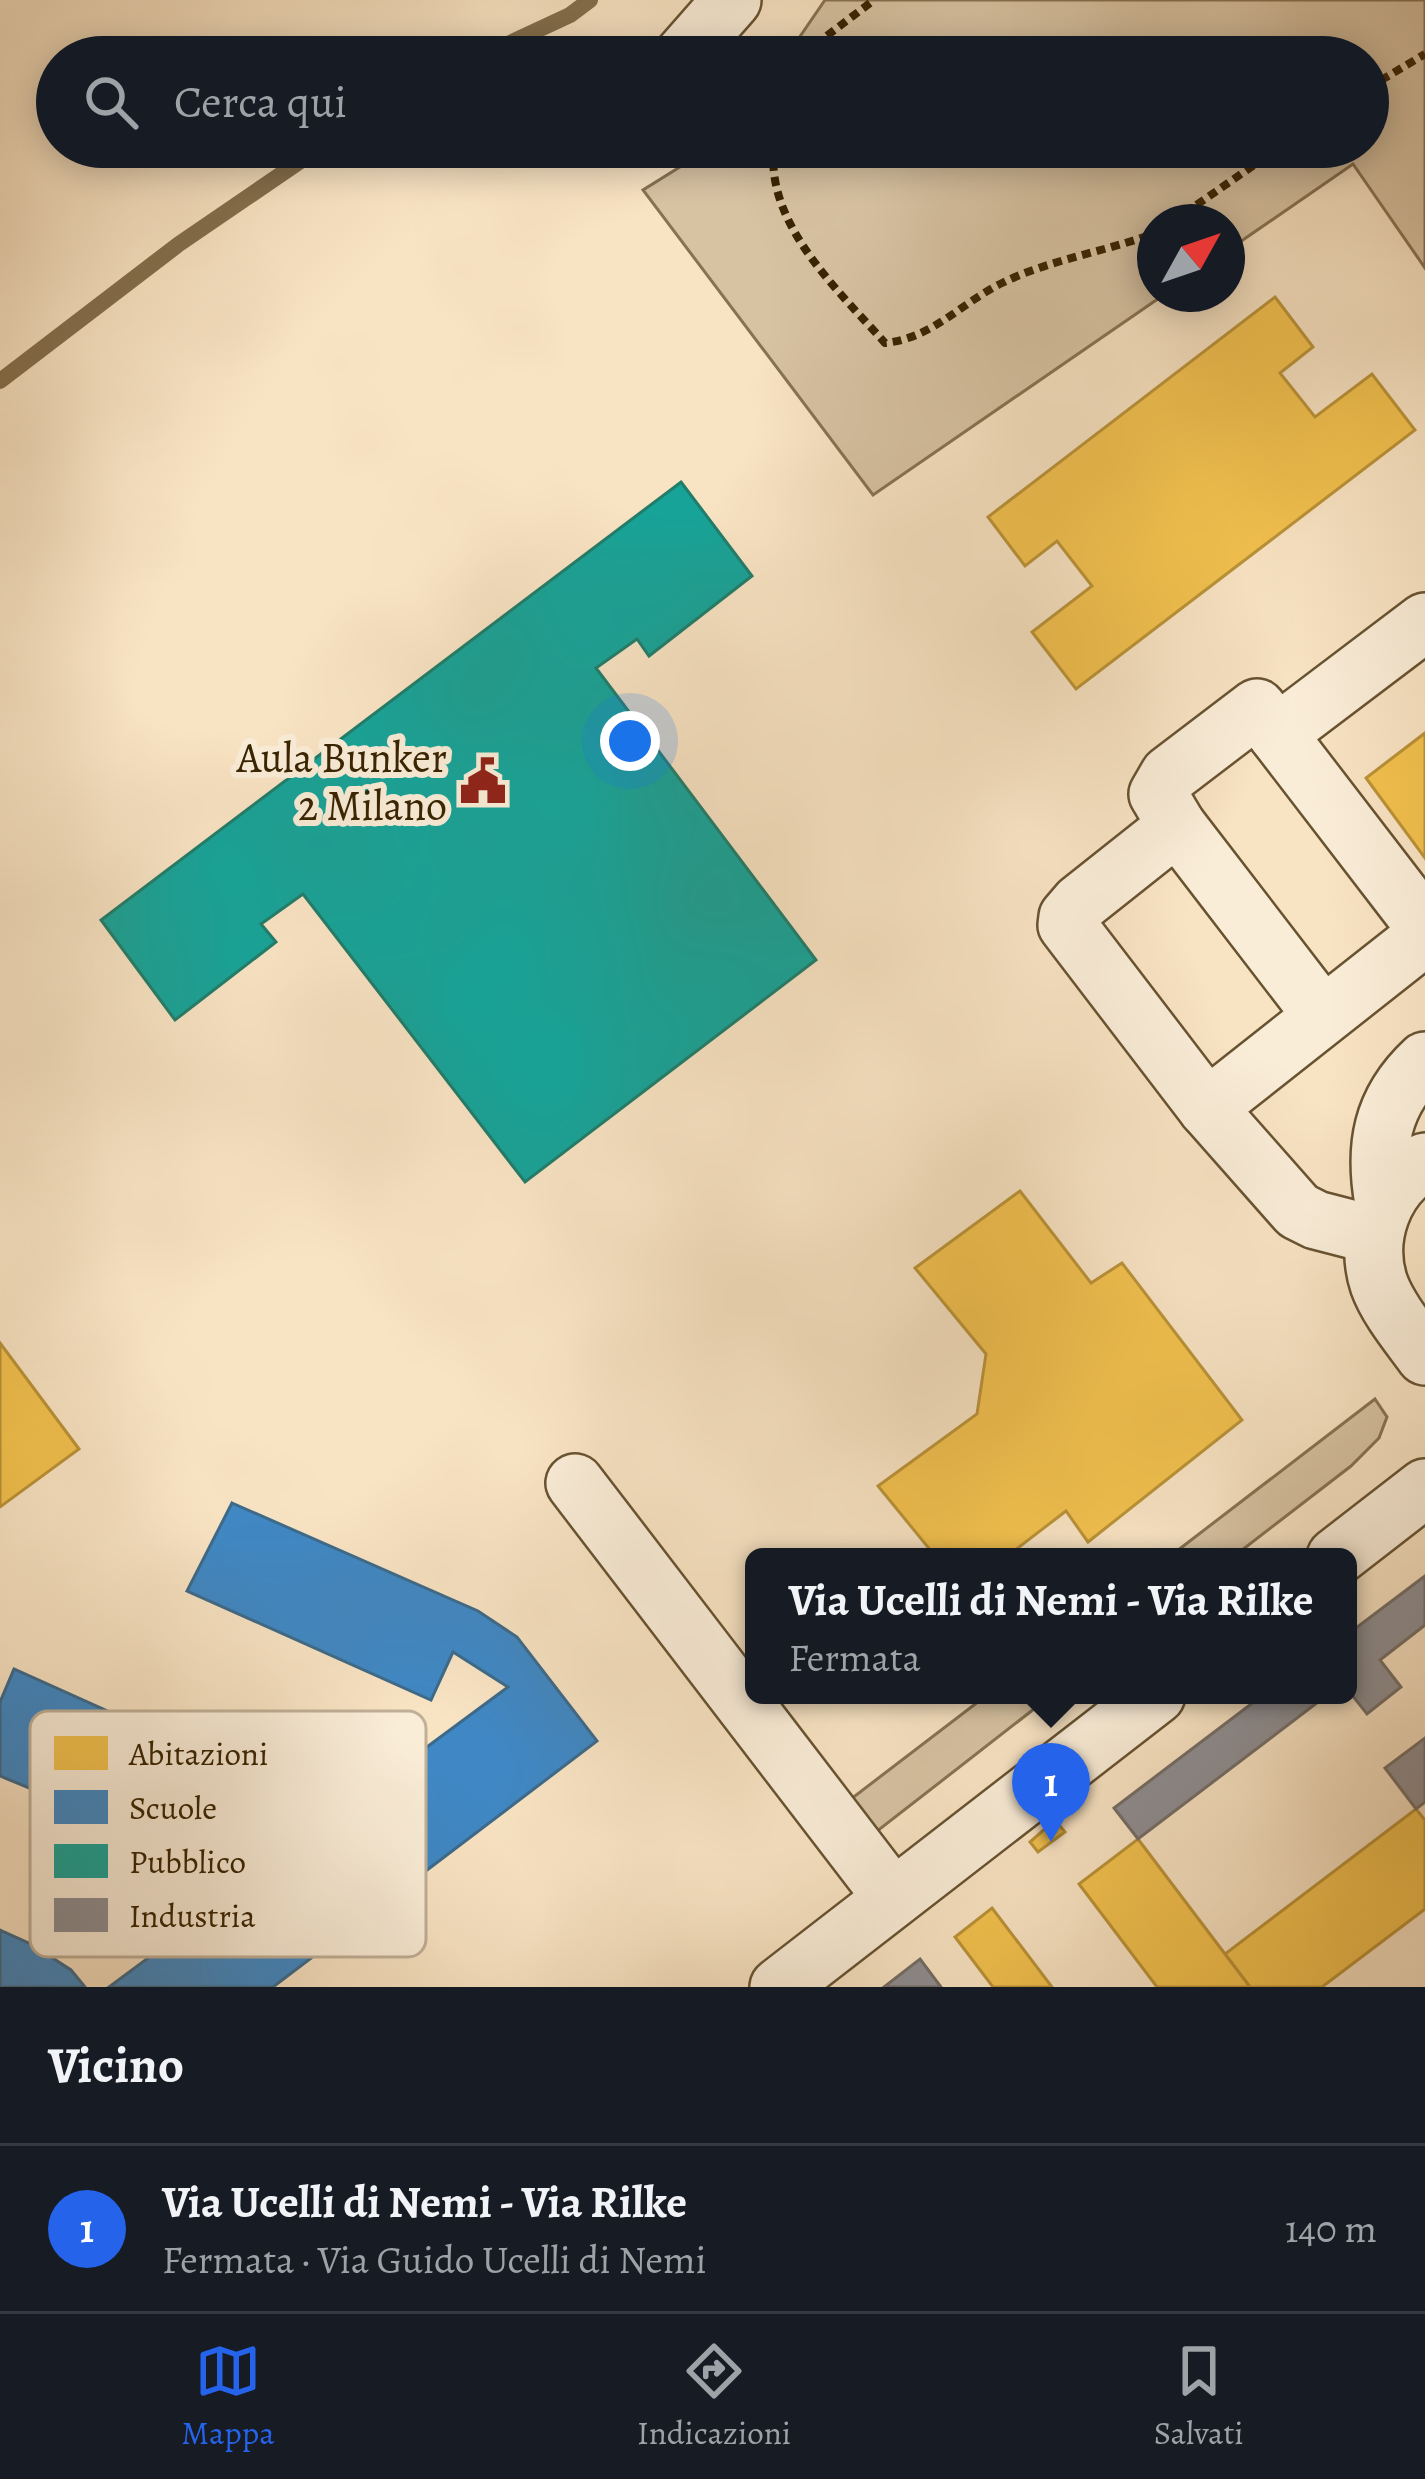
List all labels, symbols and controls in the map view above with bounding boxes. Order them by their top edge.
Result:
search box [36,36,1389,168]
icon: search [78,69,144,135]
text: Cerca qui [174,71,347,133]
north arrow [1137,204,1245,312]
your location [600,711,660,771]
place label: Aula Bunker 2 Milano [236,729,447,834]
public building icon: Aula Bunker 2 Milano [458,756,508,806]
popup [745,1548,1357,1704]
text: Via Ucelli di Nemi - Via Rilke [788,1569,1314,1631]
text: Fermata [788,1631,921,1684]
legend [30,1711,426,1957]
text: Abitazioni [128,1731,268,1776]
pin: 1 [1012,1743,1090,1842]
text: Scuole [129,1785,217,1830]
text: Pubblico [129,1839,246,1884]
text: Industria [129,1893,256,1938]
text: Vicino [48,2030,184,2100]
text: Via Ucelli di Nemi - Via Rilke [162,2171,687,2233]
text: 1 [80,2202,94,2255]
text: 140 m [1285,2202,1377,2255]
text: Fermata · Via Guido Ucelli di Nemi [162,2233,706,2286]
tab: Mappa [181,2338,275,2455]
tab: Indicazioni [637,2338,791,2455]
tab: Salvati [1154,2338,1244,2455]

